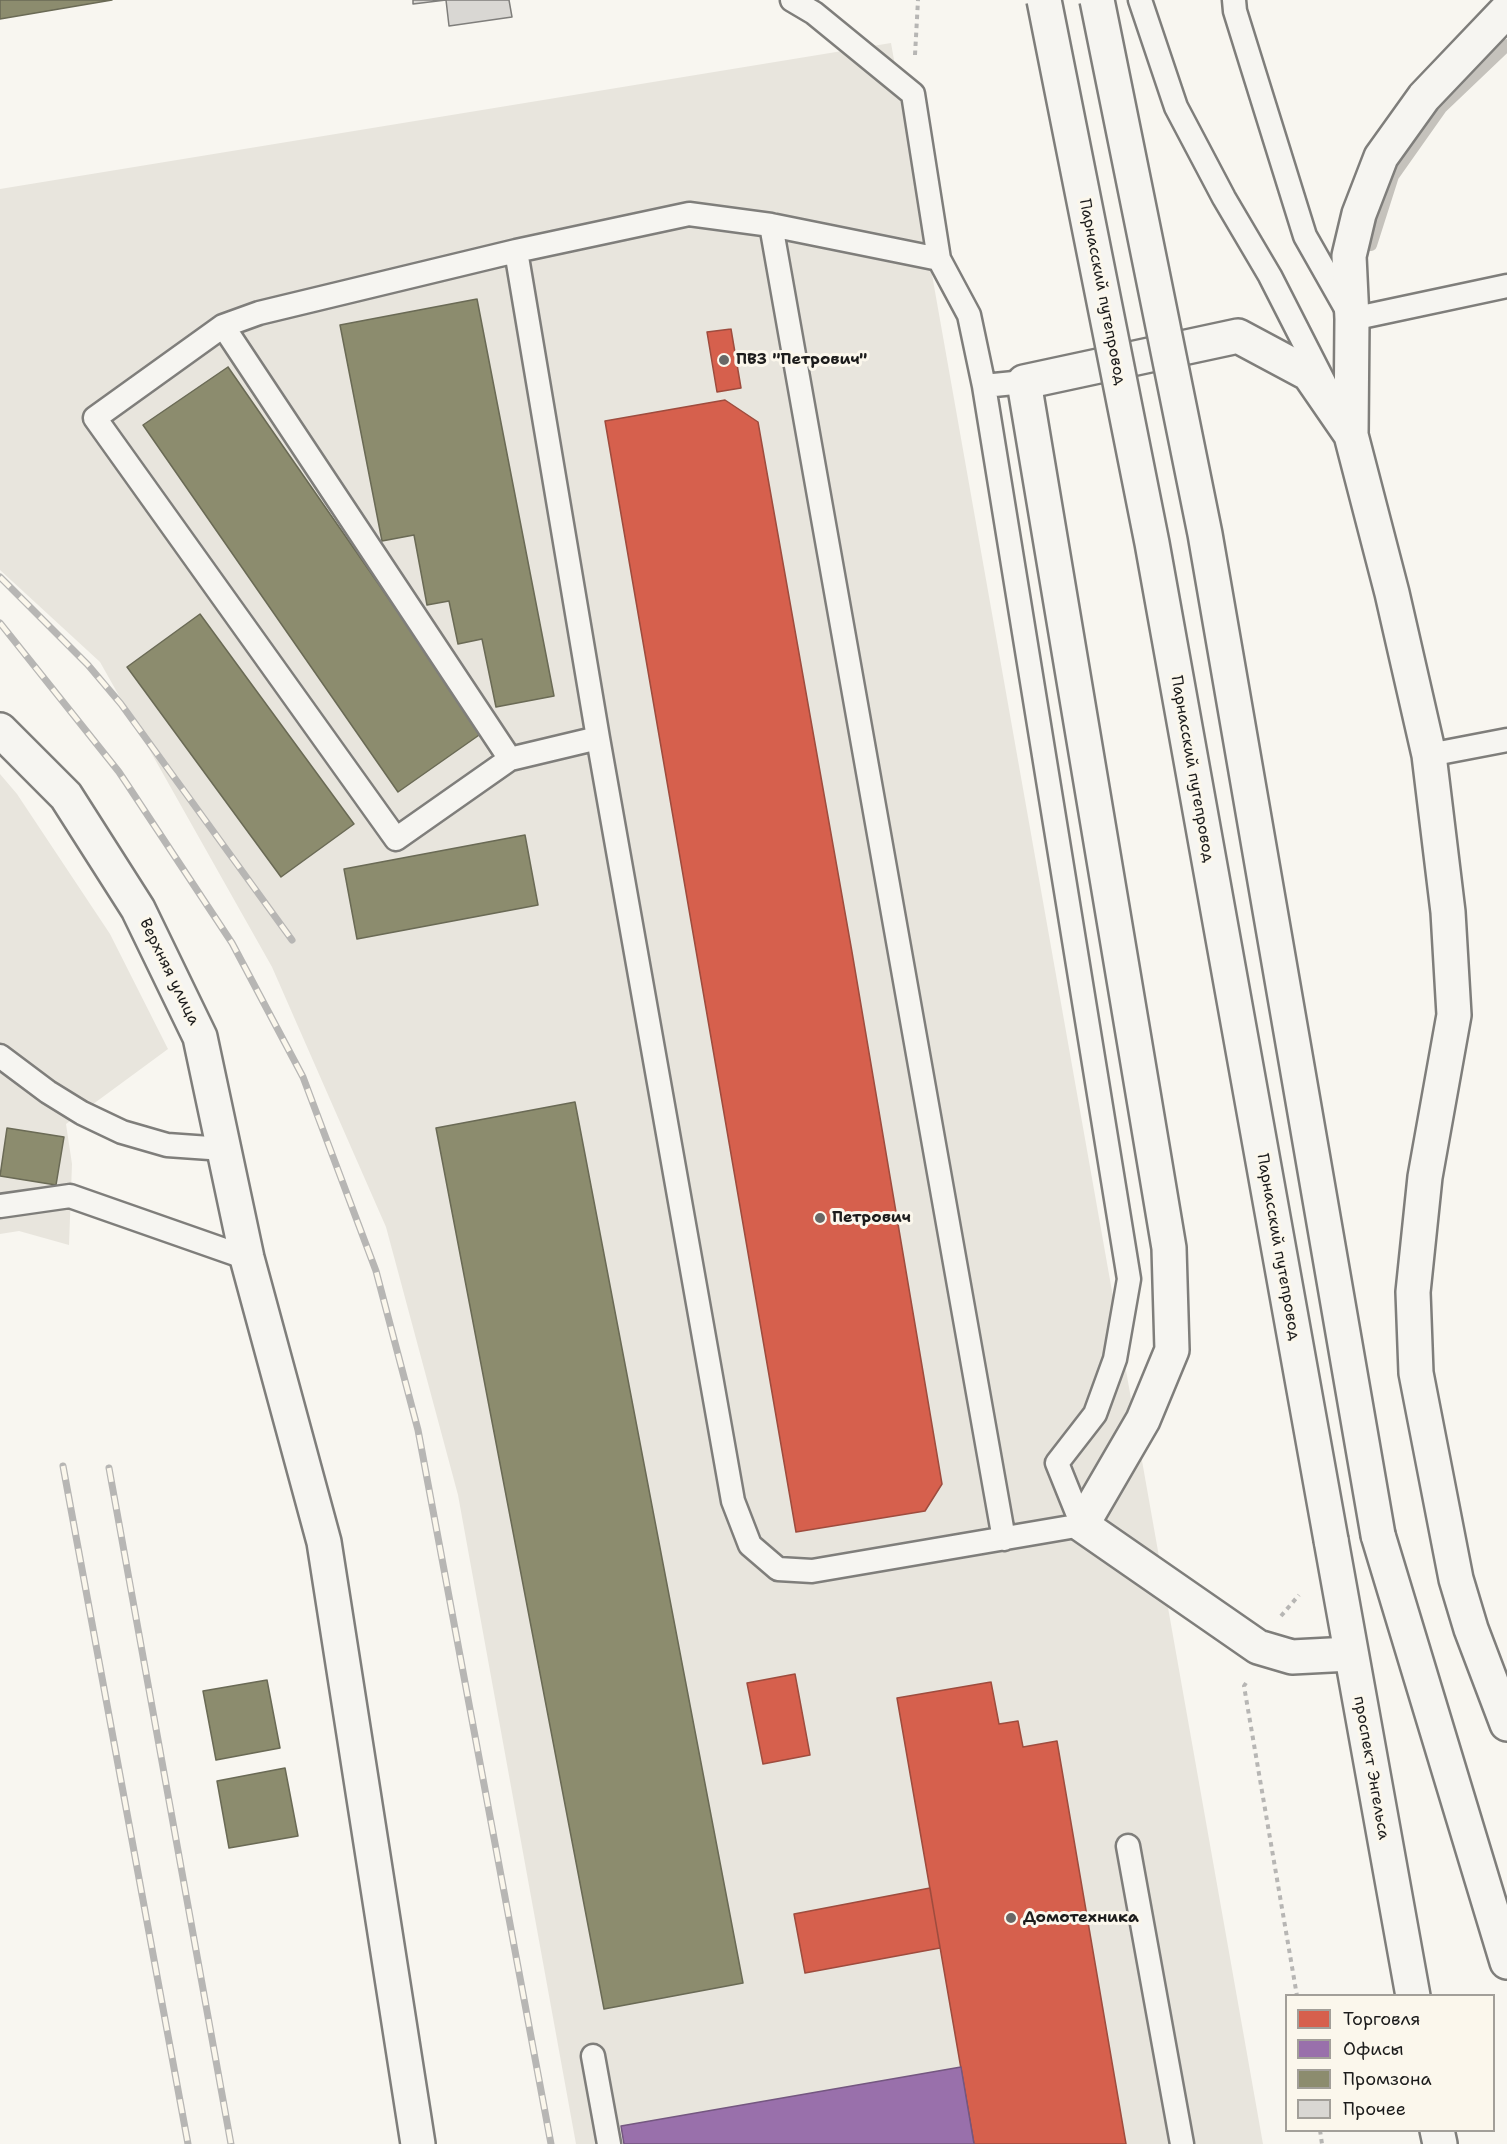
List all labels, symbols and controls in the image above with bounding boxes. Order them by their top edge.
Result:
street label: Парнасский путепровод [1075,197,1129,387]
place label: ПВЗ "Петрович" [736,350,867,370]
marker: ПВЗ "Петрович" [717,353,731,367]
street label: Парнасский путепровод [1166,674,1218,864]
street label: Верхняя улица [135,916,203,1028]
street label: Парнасский путепровод [1252,1152,1304,1342]
place label: Петрович [832,1208,911,1228]
marker: Петрович [813,1211,827,1225]
street label: проспект Энгельса [1349,1695,1393,1841]
place label: Домотехника [1023,1908,1139,1928]
marker: Домотехника [1004,1911,1018,1925]
legend [1285,1994,1495,2132]
text: Торговля [1343,2007,1421,2031]
text: Офисы [1343,2037,1404,2061]
text: Промзона [1343,2067,1432,2091]
text: Прочее [1343,2097,1406,2121]

